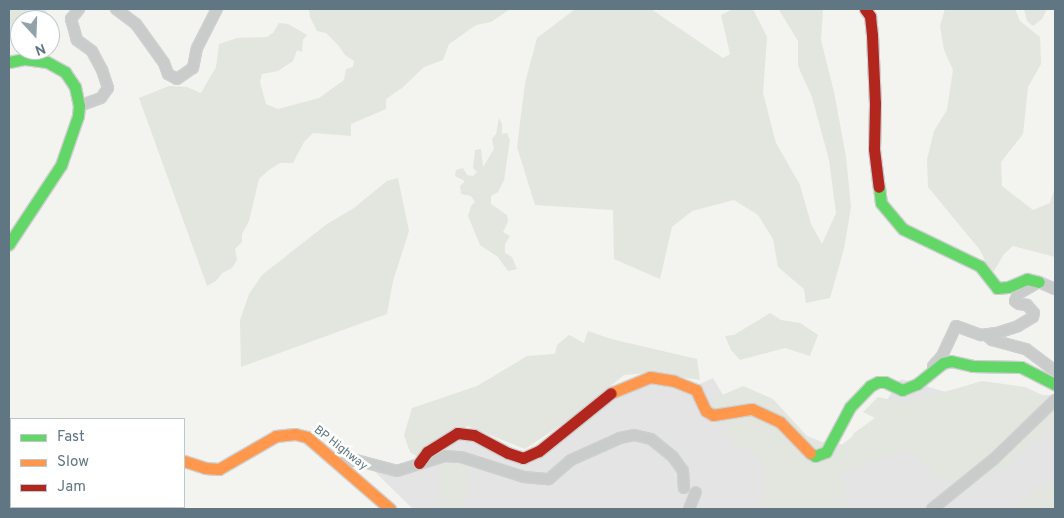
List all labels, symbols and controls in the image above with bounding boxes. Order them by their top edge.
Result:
north arrow [10,10,60,60]
text: N [32,39,48,58]
legend [10,418,185,508]
street label: BP Highway [310,424,370,474]
text: Fast [57,428,85,447]
text: Slow [57,453,89,472]
text: Jam [57,478,86,497]

